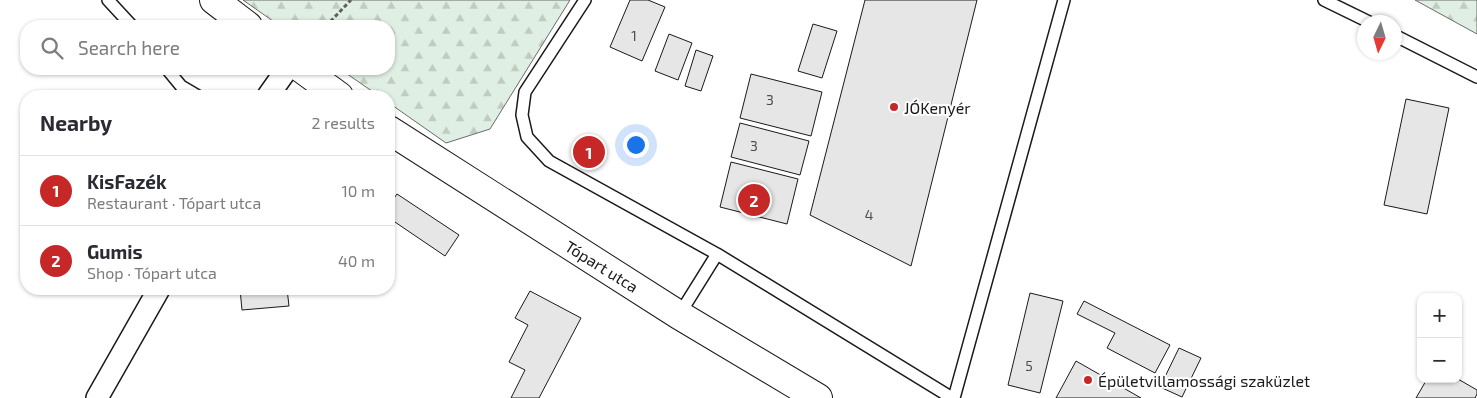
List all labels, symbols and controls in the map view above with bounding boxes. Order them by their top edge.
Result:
north arrow [1357,15,1402,60]
search box [20,20,395,75]
house number: 1 [631,27,637,44]
icon: search [38,34,66,62]
text: Search here [78,36,180,59]
house number: 3 [766,91,774,108]
place label: JÓKenyér [904,98,971,117]
marker: JÓKenyér [888,101,900,113]
text: Nearby [40,110,112,135]
text: 2 results [312,113,375,132]
your location [623,132,649,158]
pin: 1 [573,133,605,171]
house number: 3 [750,137,758,154]
text: KisFazék [87,170,167,193]
text: 1 [53,181,59,200]
text: 10 m [341,181,375,200]
pin: 2 [738,181,770,219]
text: Restaurant · Tópart utca [87,193,261,212]
house number: 4 [865,206,873,223]
street label: Tópart utca [562,236,642,296]
text: Gumis [87,240,143,263]
text: 2 [51,251,61,270]
text: 40 m [338,251,375,270]
text: Shop · Tópart utca [87,263,217,282]
map controls [1417,293,1462,383]
button: + [1417,293,1462,338]
button: − [1417,338,1462,383]
house number: 5 [1025,357,1033,374]
place label: Épületvillamossági szaküzlet [1098,371,1310,390]
marker: Épületvillamossági szaküzlet [1082,374,1094,386]

